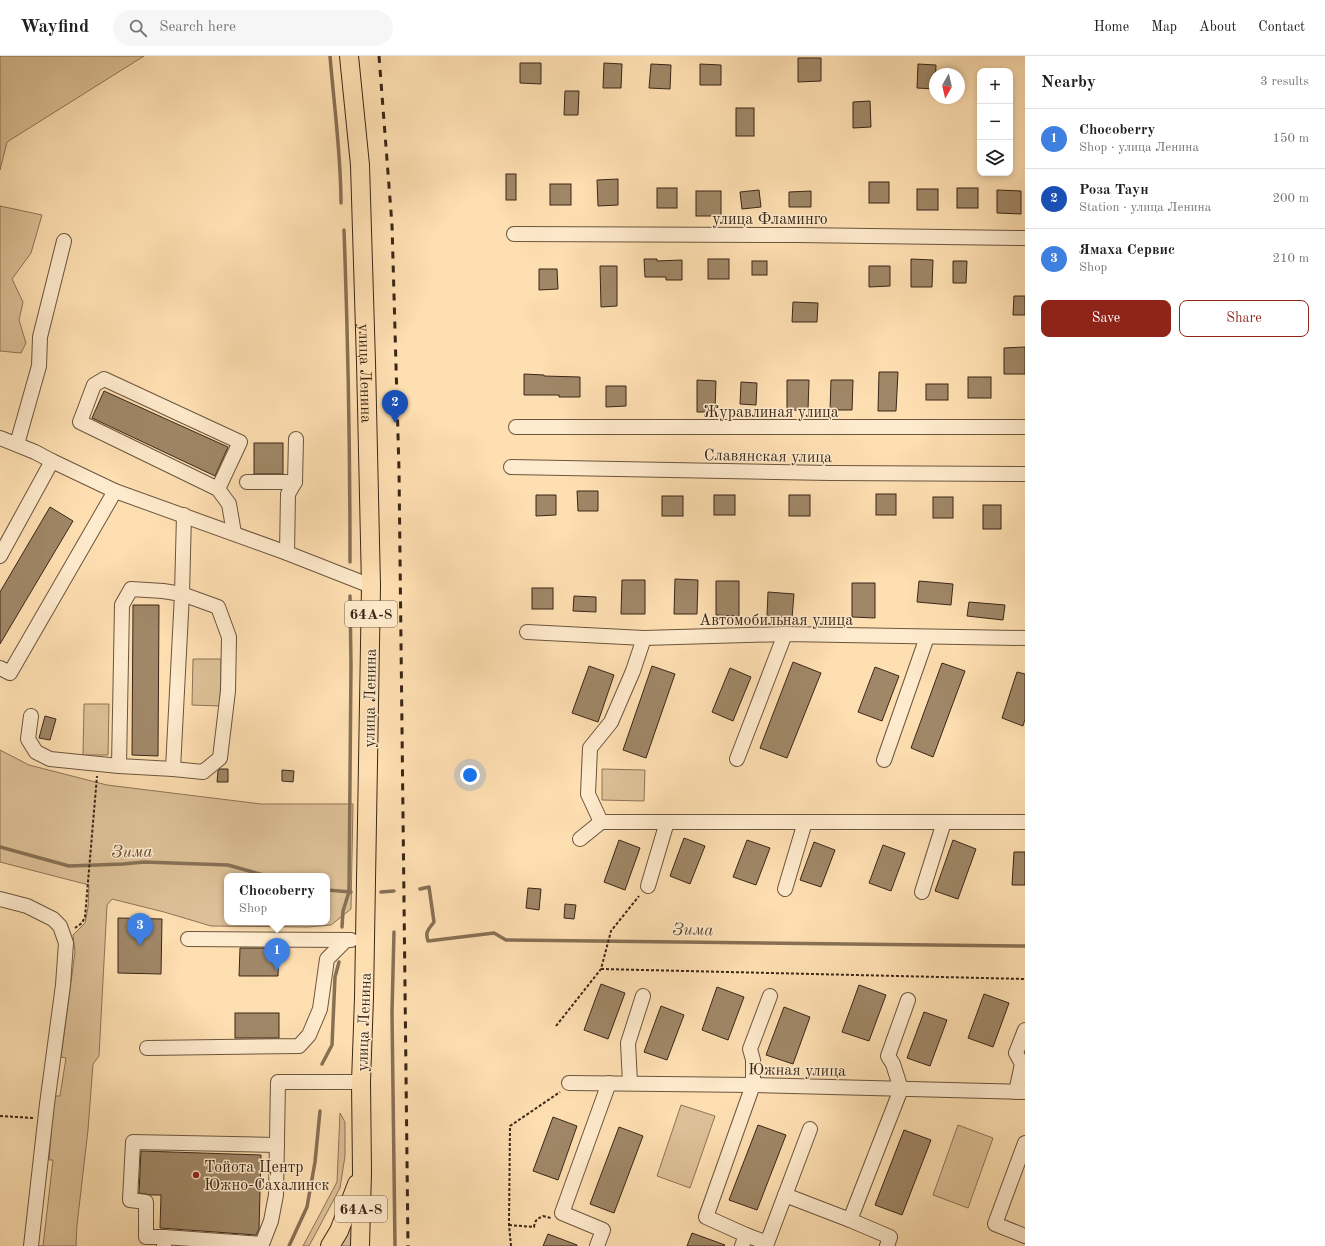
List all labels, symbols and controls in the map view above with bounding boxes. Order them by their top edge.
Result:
search box [113,10,393,46]
icon: search [127,17,149,39]
text: Wayfind [20,18,89,37]
text: Search here [159,20,236,35]
text: Home [1094,20,1129,34]
text: Map [1151,20,1177,34]
text: About [1199,20,1236,34]
text: Contact [1258,20,1305,34]
north arrow [929,68,965,104]
map controls [977,68,1013,176]
button: + [977,68,1013,104]
text: Nearby [1041,74,1096,91]
text: 3 results [1260,75,1309,88]
button: − [977,104,1013,140]
text: Chocoberry [1079,123,1155,138]
text: 1 [1050,132,1058,145]
text: 150 m [1272,132,1309,145]
button: layers [977,140,1013,176]
text: Shop · улица Ленина [1079,141,1199,154]
text: Роза Таун [1079,183,1149,198]
text: 2 [1050,192,1058,205]
text: 200 m [1272,192,1309,205]
text: Station · улица Ленина [1079,201,1211,214]
street label: улица Фламинго [712,212,828,228]
text: Ямаха Сервис [1079,243,1175,258]
text: 3 [1050,252,1058,265]
text: 210 m [1272,252,1309,265]
text: Shop [1079,261,1107,274]
button: Save [1041,300,1171,337]
button: Share [1179,300,1309,337]
street label: улица Ленина [355,324,373,423]
pin: 2 [382,390,408,423]
street label: Журавлиная улица [703,405,839,421]
street label: Славянская улица [704,448,832,466]
road number: 64А-8 [345,601,397,627]
street label: Автомобильная улица [699,613,853,629]
street label: улица Ленина [362,648,380,748]
your location [460,765,480,785]
water label: Зима [111,843,153,861]
popup [224,873,330,925]
text: Chocoberry [239,884,315,899]
text: Shop [239,902,267,915]
pin: 3 [127,913,153,946]
water label: Зима [672,921,714,939]
pin: 1 [264,938,290,971]
street label: улица Ленина [355,972,375,1072]
street label: Южная улица [748,1062,846,1080]
place label: Тойота Центр Южно-Сахалинск [204,1160,329,1194]
marker: Тойота Центр Южно-Сахалинск [191,1170,201,1180]
road number: 64А-8 [335,1196,387,1222]

